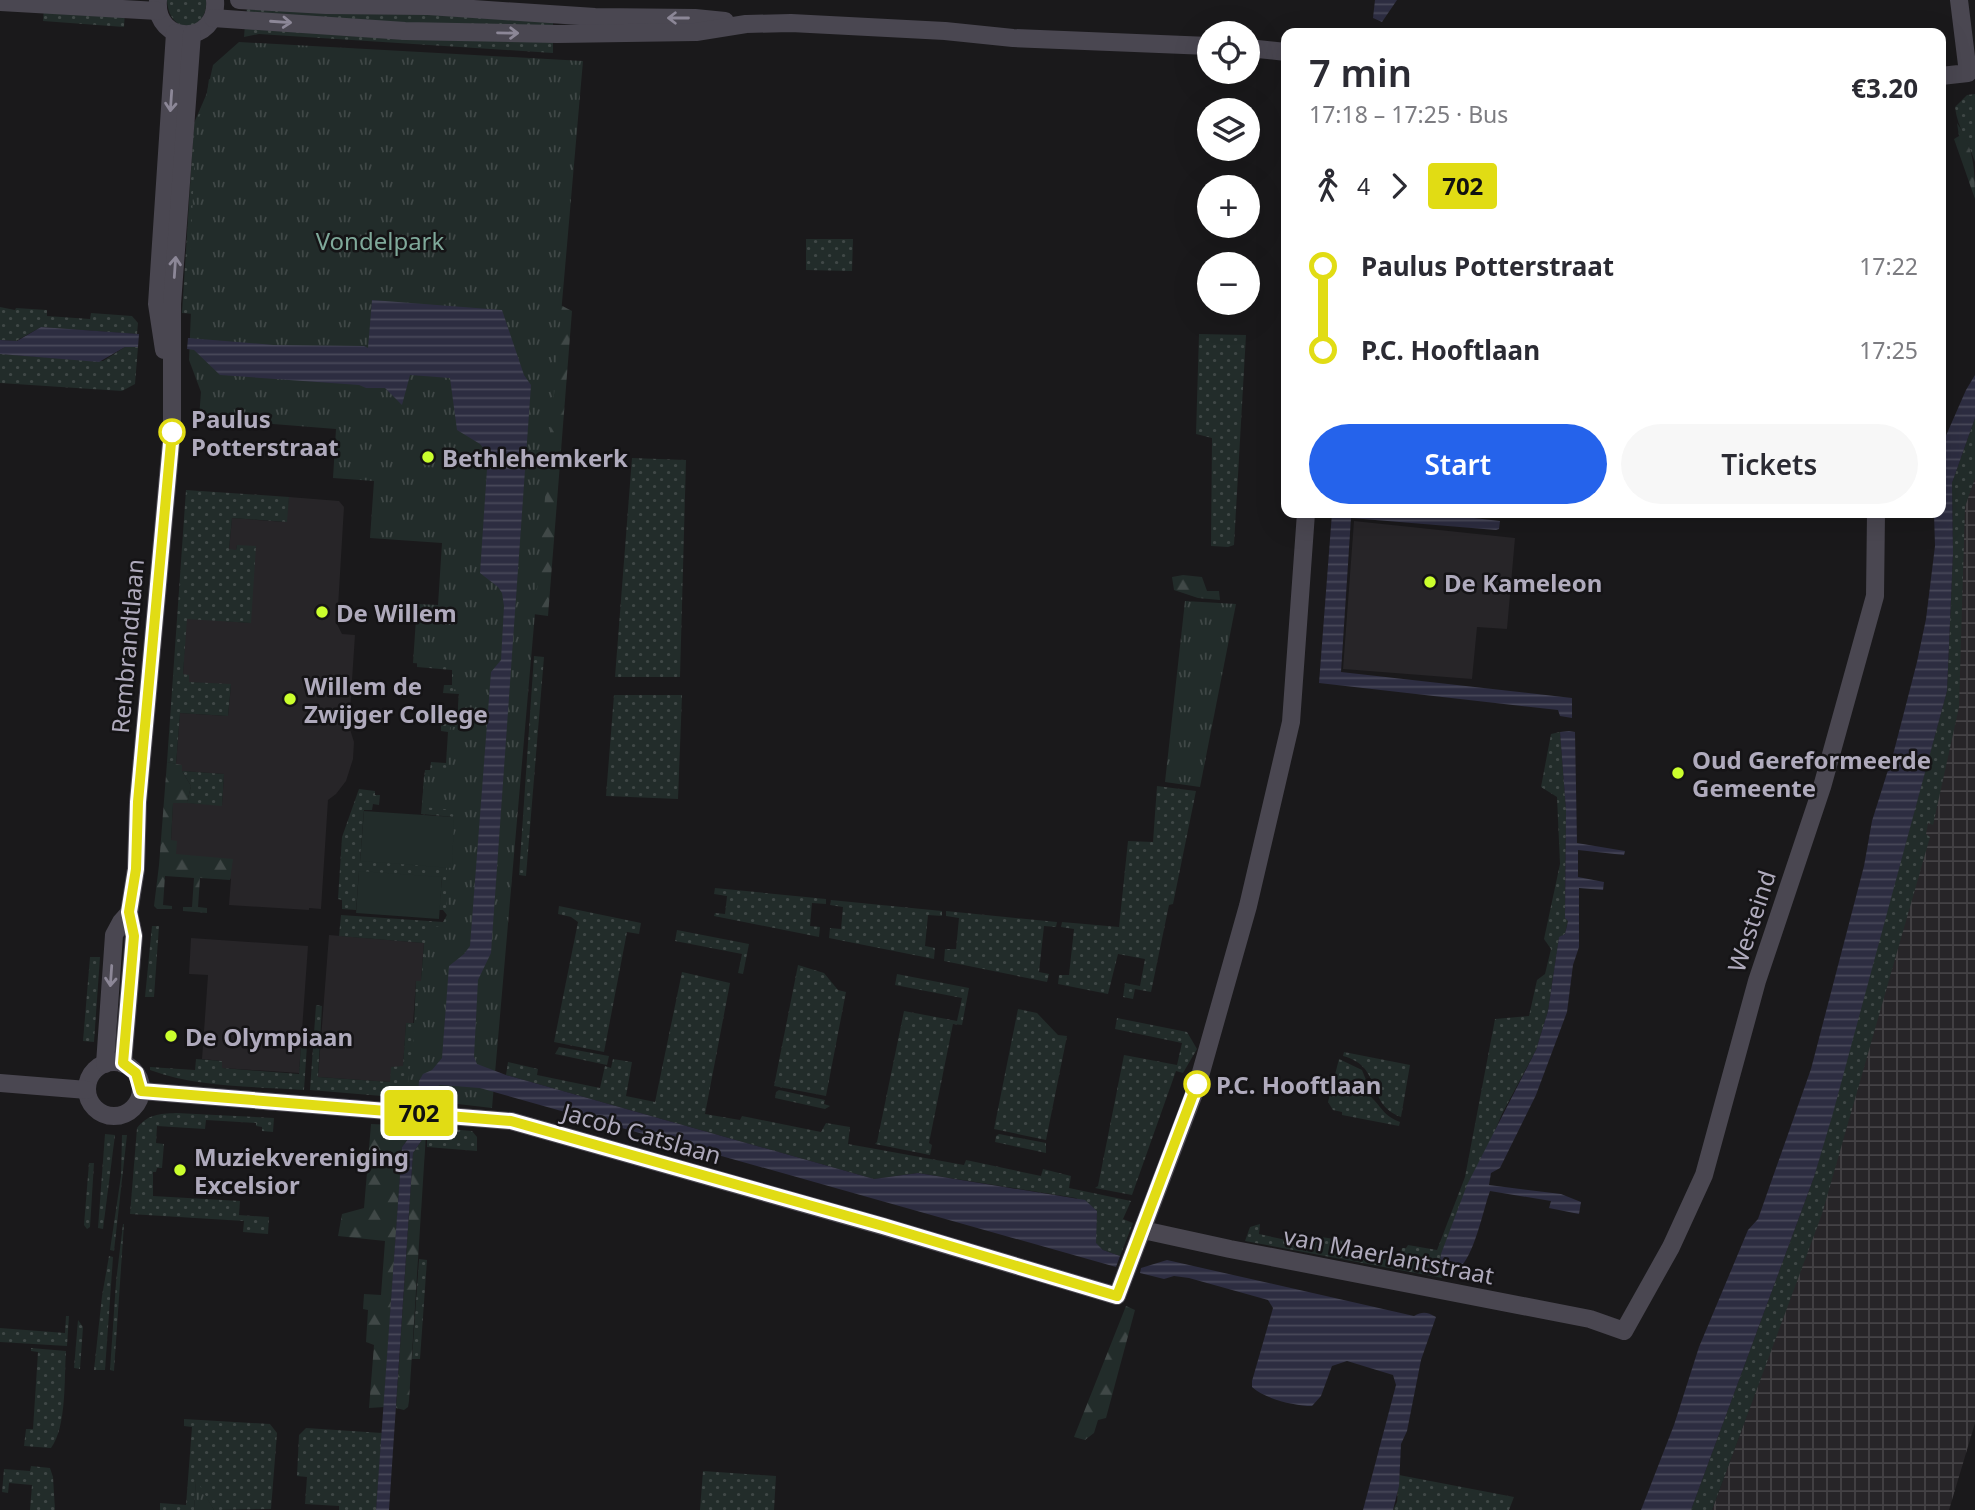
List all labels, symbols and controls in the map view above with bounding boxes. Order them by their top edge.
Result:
one-way arrow [667,11,690,25]
one-way arrow [269,16,292,29]
map controls [1197,21,1260,315]
button: locate [1197,21,1260,84]
one-way arrow [496,26,519,39]
text: 7 min [1309,46,1412,98]
text: €3.20 [1851,70,1918,106]
one-way arrow [165,89,178,112]
button: layers [1197,98,1260,161]
text: 17:18 – 17:25 · Bus [1309,98,1508,130]
icon: walk [1309,167,1347,205]
icon: forward [1380,167,1418,205]
text: 702 [1442,169,1483,202]
text: 4 [1357,170,1370,202]
button: + [1197,175,1260,238]
park label: Vondelpark [316,224,445,257]
text: Paulus Potterstraat [1361,248,1614,284]
text: 17:22 [1859,250,1918,282]
button: − [1197,252,1260,315]
one-way arrow [169,256,182,278]
text: P.C. Hooftlaan [1361,332,1540,368]
text: 17:25 [1859,334,1918,366]
place label: Paulus Potterstraat [191,402,339,463]
marker: Paulus Potterstraat [159,419,185,445]
button: Start [1309,424,1607,504]
button: Tickets [1621,424,1918,504]
place label: Bethlehemkerk [442,441,628,474]
marker: Bethlehemkerk [420,449,436,465]
street label: Rembrandtlaan [103,558,151,734]
place label: De Kameleon [1444,566,1602,599]
marker: De Kameleon [1422,574,1438,590]
place label: De Willem [336,596,457,629]
marker: De Willem [314,604,330,620]
place label: Willem de Zwijger College [304,669,488,730]
marker: Willem de Zwijger College [282,691,298,707]
place label: Oud Gereformeerde Gemeente [1692,743,1931,804]
marker: Oud Gereformeerde Gemeente [1670,765,1686,781]
street label: Westeind [1719,866,1783,976]
one-way arrow [105,964,118,987]
place label: De Olympiaan [185,1020,353,1053]
marker: De Olympiaan [163,1028,179,1044]
place label: P.C. Hooftlaan [1216,1068,1381,1101]
marker: P.C. Hooftlaan [1184,1071,1210,1097]
line badge: 702 [379,1090,459,1136]
street label: Jacob Catslaan [557,1094,725,1171]
text: 702 [398,1096,440,1129]
place label: Muziekvereniging Excelsior [194,1140,409,1201]
marker: Muziekvereniging Excelsior [172,1162,188,1178]
street label: van Maerlantstraat [1281,1218,1497,1292]

